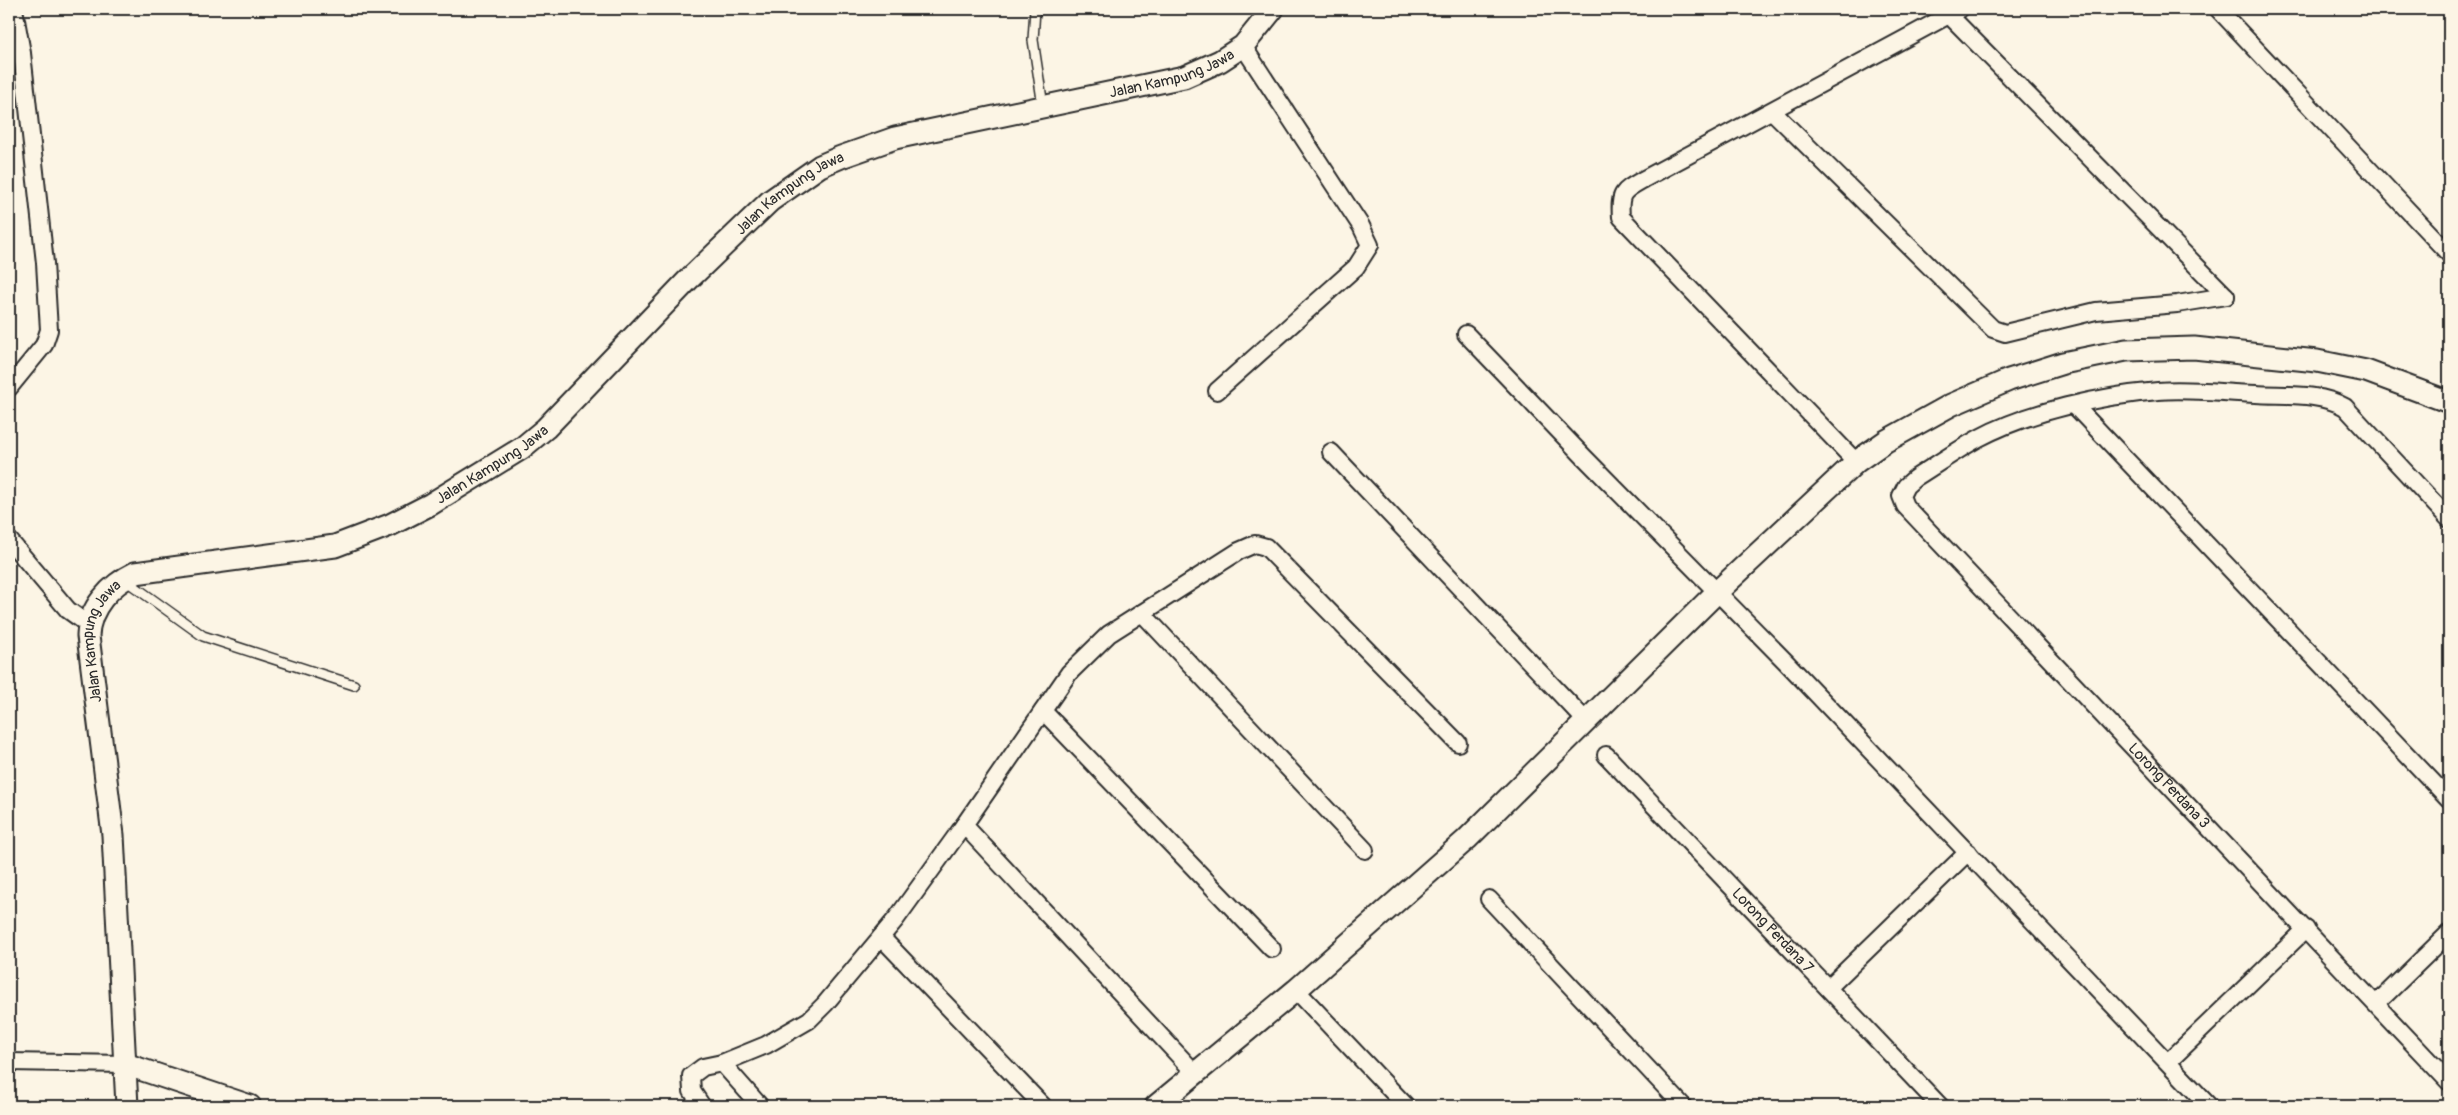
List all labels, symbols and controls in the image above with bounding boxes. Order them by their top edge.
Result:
street label: Jalan Kampung Jawa [1108,45,1238,102]
street label: Jalan Kampung Jawa [731,147,847,239]
street label: Jalan Kampung Jawa [432,421,552,508]
street label: Jalan Kampung Jawa [78,575,125,704]
street label: Lorong Perdana 3 [2124,739,2214,832]
street label: Lorong Perdana 7 [1728,884,1818,977]

